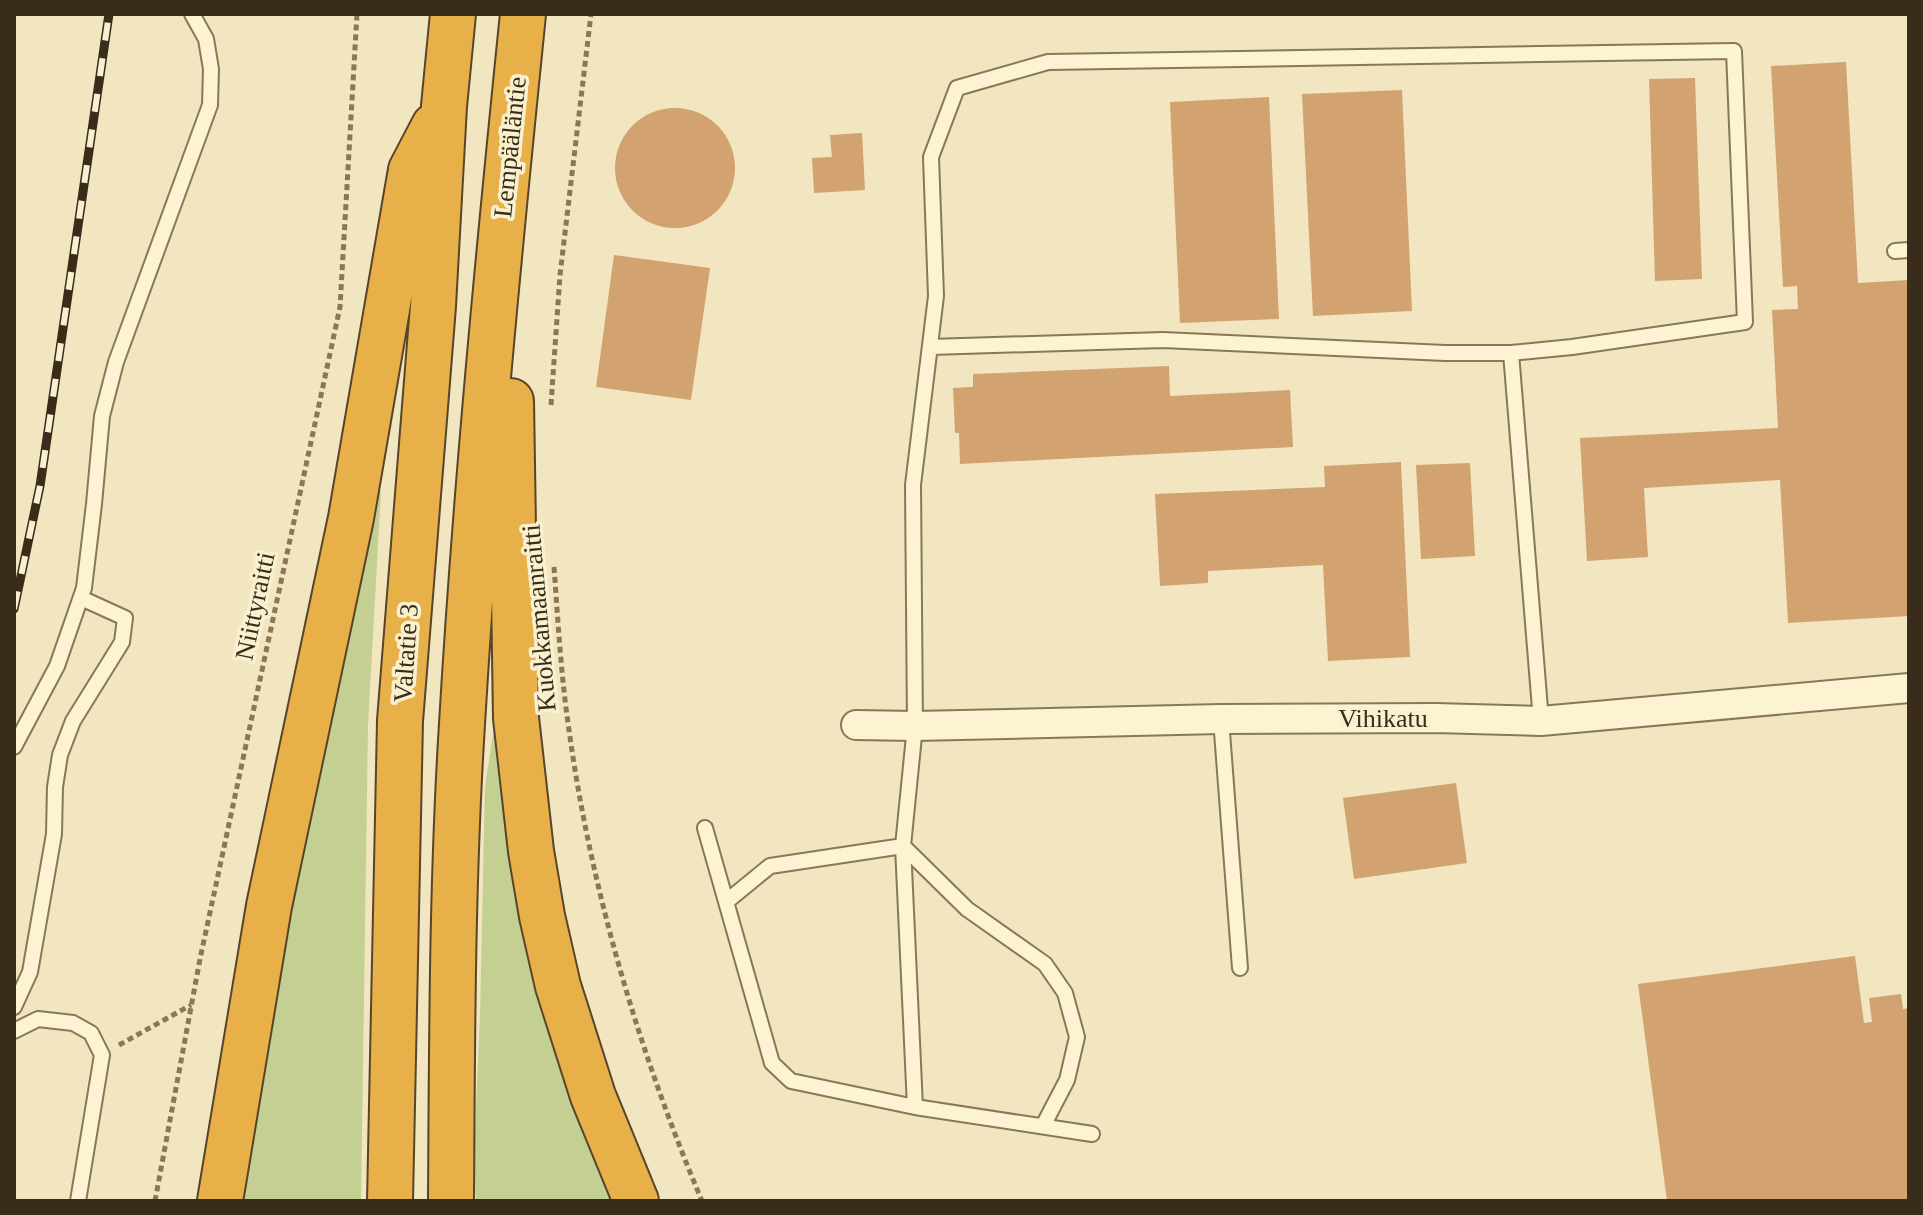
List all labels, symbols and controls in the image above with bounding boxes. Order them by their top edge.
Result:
street label: Lempääläntie [488,75,532,219]
street label: Kuokkamaanraitti [516,523,562,713]
street label: Niittyraitti [229,549,281,663]
street label: Valtatie 3 [388,603,424,703]
street label: Vihikatu [1338,704,1428,733]

